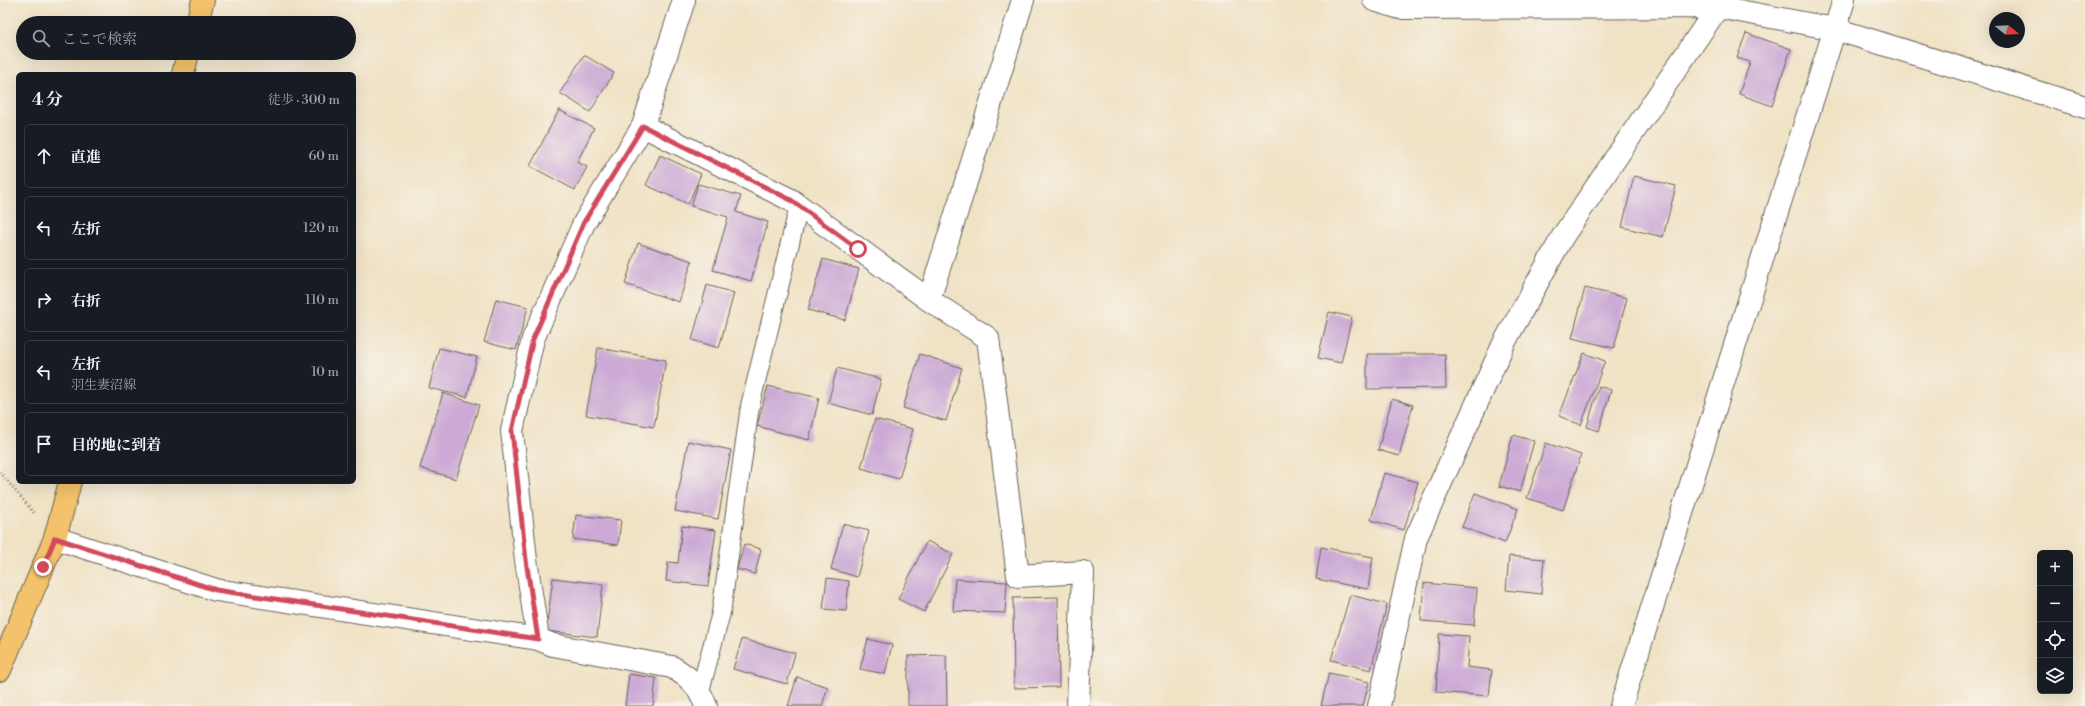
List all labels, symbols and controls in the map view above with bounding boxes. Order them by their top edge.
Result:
north arrow [1989,12,2025,48]
search box [16,16,356,60]
icon: search [30,27,52,49]
text: ここで検索 [62,30,137,49]
text: 4 分 [32,89,63,111]
text: 徒歩 · 300 m [268,92,340,108]
icon: ahead [33,145,55,167]
text: 直進 [71,148,101,167]
text: 60 m [308,148,339,164]
icon: left [33,217,55,239]
text: 左折 [71,220,101,239]
text: 120 m [303,220,339,236]
route start [849,240,867,258]
icon: right [33,289,55,311]
text: 右折 [71,292,101,311]
text: 110 m [305,292,339,308]
text: 左折 [71,355,101,374]
icon: left [33,361,55,383]
text: 10 m [311,364,339,380]
text: 羽生妻沼線 [71,377,136,393]
icon: arrive [33,433,55,455]
text: 目的地に到着 [71,436,161,455]
map controls [2037,550,2073,694]
button: + [2037,550,2073,586]
route end [34,558,52,576]
button: − [2037,586,2073,622]
button: locate [2037,622,2073,658]
button: layers [2037,658,2073,694]

